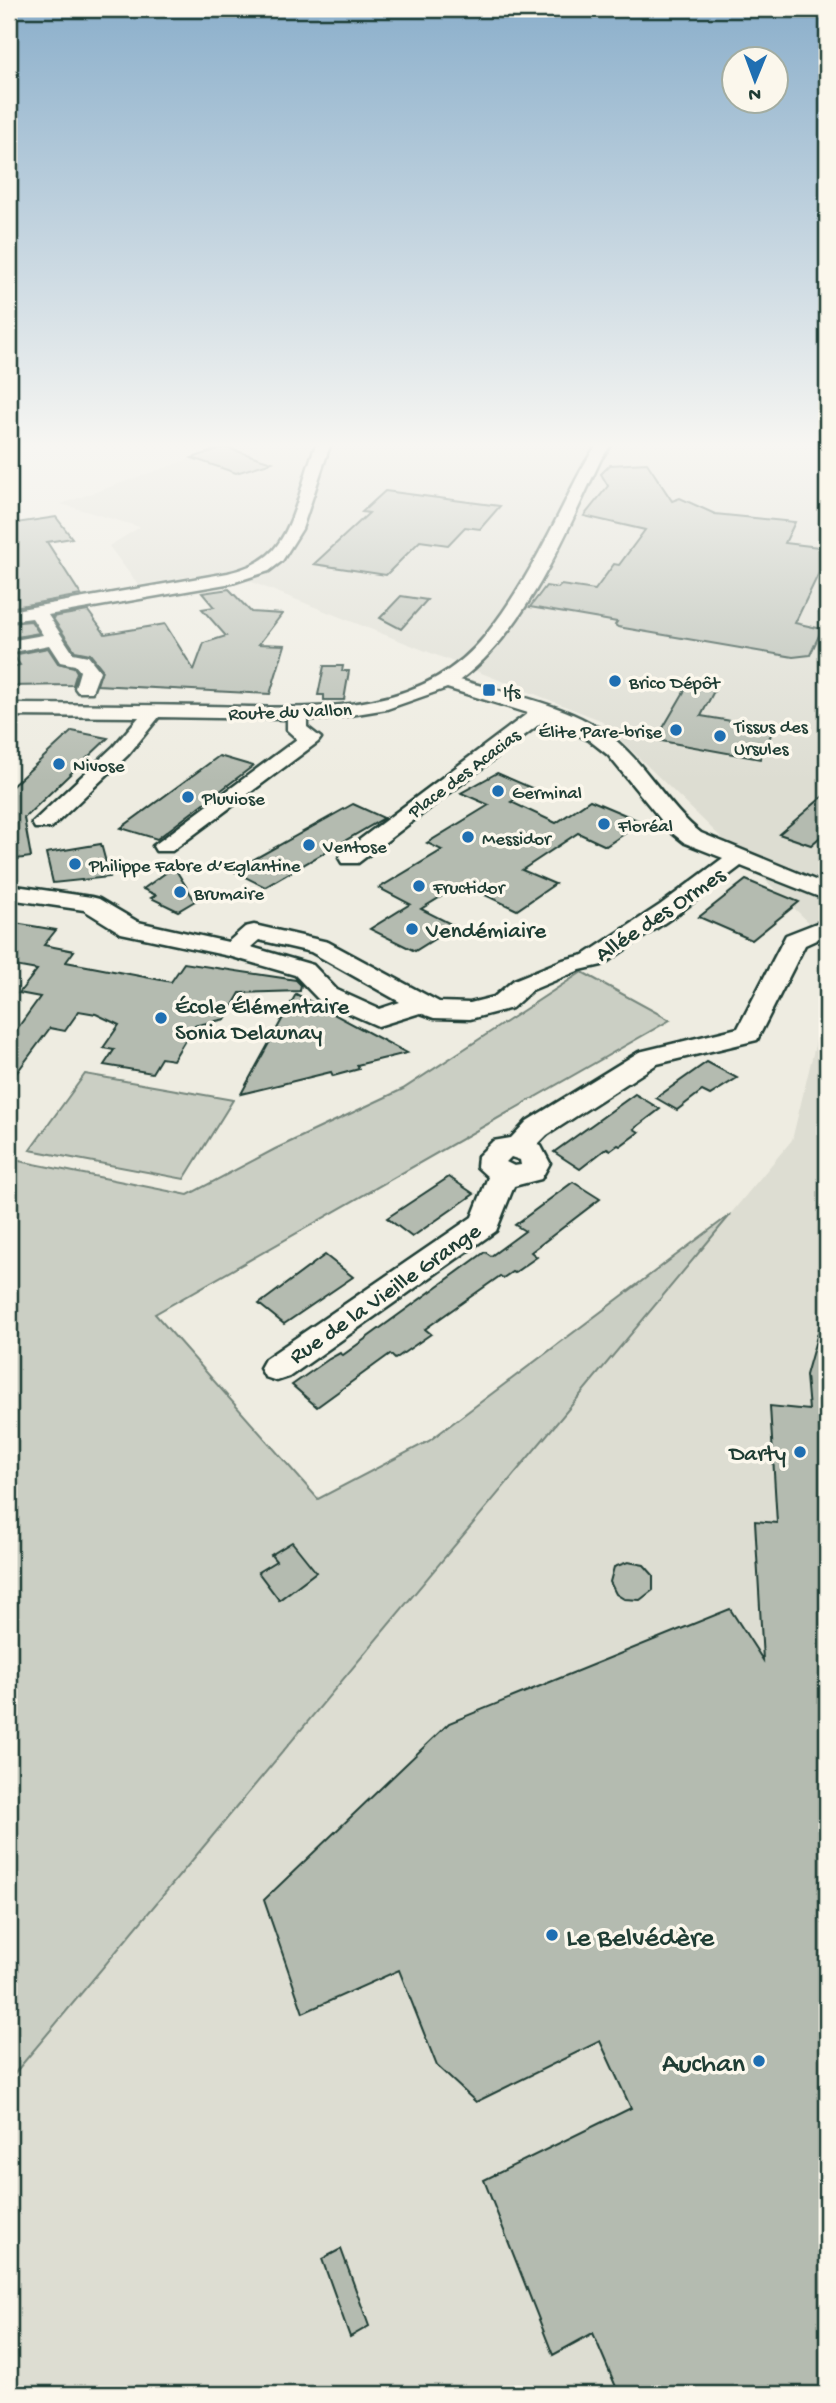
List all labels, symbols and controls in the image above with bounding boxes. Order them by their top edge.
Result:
north arrow [720,46,790,116]
text: N [748,82,761,105]
marker: Brico Dépôt [607,673,623,689]
place label: Brico Dépôt [628,673,722,696]
marker: Ifs [481,682,497,698]
place label: Ifs [503,682,521,705]
street label: Route du Vallon [228,700,352,727]
place label: Tissus des Ursules [733,717,809,762]
place label: Élite Pare-brise [539,722,662,745]
marker: Élite Pare-brise [668,722,684,738]
street label: Place des Acacias [404,724,527,825]
marker: Tissus des Ursules [712,728,728,744]
marker: Nivose [51,756,67,772]
place label: Nivose [73,756,125,779]
marker: Germinal [490,783,506,799]
place label: Germinal [512,783,582,806]
marker: Pluviose [180,789,196,805]
place label: Pluviose [201,789,265,812]
marker: Floréal [596,816,612,832]
place label: Floréal [617,816,673,839]
marker: Messidor [460,829,476,845]
place label: Messidor [482,829,553,852]
marker: Ventose [301,837,317,853]
place label: Ventose [322,837,387,860]
marker: Philippe Fabre d’Eglantine [67,856,83,872]
place label: Philippe Fabre d’Eglantine [88,856,301,879]
street label: Allée des Ormes [591,862,731,969]
marker: Fructidor [411,878,427,894]
place label: Fructidor [432,878,507,901]
marker: Brumaire [172,884,188,900]
place label: Brumaire [193,884,264,907]
place label: Vendémiaire [425,919,547,946]
marker: Vendémiaire [404,921,420,937]
place label: École Élémentaire Sonia Delaunay [175,995,350,1048]
marker: École Élémentaire Sonia Delaunay [153,1010,169,1026]
street label: Rue de la Vieille Grange [285,1218,488,1371]
place label: Darty [727,1442,786,1469]
marker: Darty [792,1444,808,1460]
place label: Le Belvédère [566,1923,715,1956]
marker: Le Belvédère [544,1927,560,1943]
place label: Auchan [662,2049,746,2082]
marker: Auchan [751,2053,767,2069]

